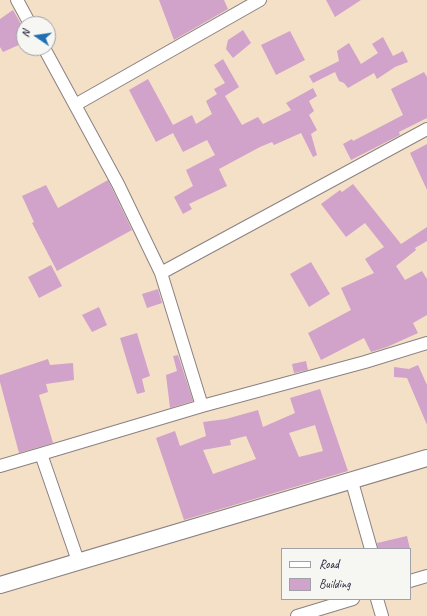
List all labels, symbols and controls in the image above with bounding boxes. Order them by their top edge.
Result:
north arrow [16,16,56,56]
text: N [18,29,33,38]
legend [281,548,411,600]
text: Road [319,556,339,572]
text: Building [319,576,351,592]

